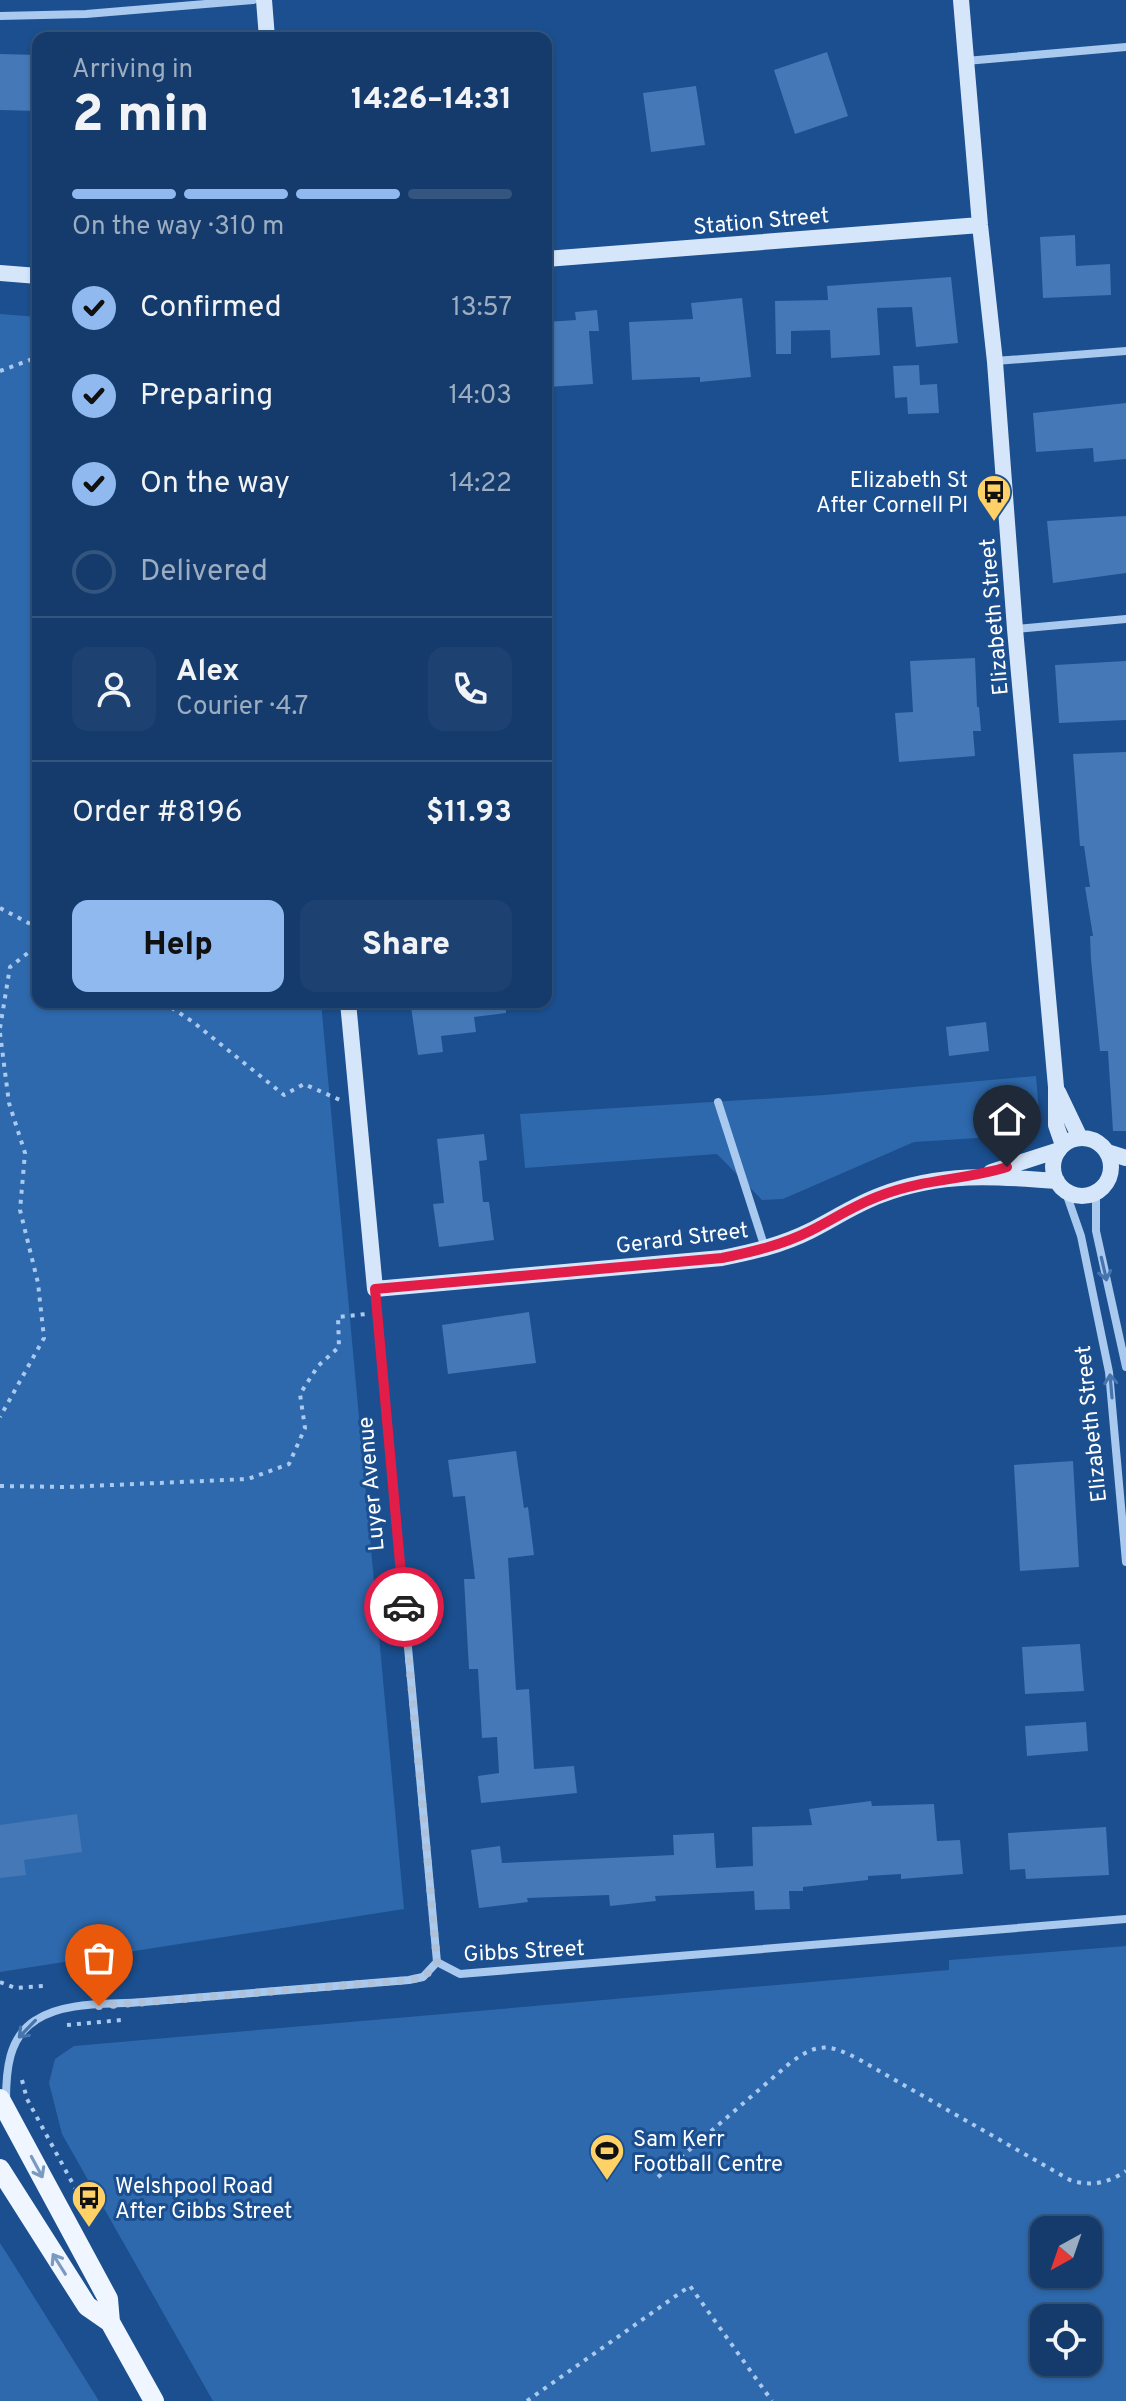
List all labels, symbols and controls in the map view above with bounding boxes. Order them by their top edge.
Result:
text: Arriving in [72,54,193,87]
text: 14:26–14:31 [351,82,512,119]
text: 2 min [72,84,210,150]
street label: Station Street [692,203,830,242]
text: On the way · 310 m [72,211,284,244]
icon: check [72,286,116,330]
text: Confirmed [140,290,282,327]
text: 13:57 [451,292,512,325]
icon: check [72,374,116,418]
text: Preparing [140,378,273,415]
text: 14:03 [448,380,512,413]
icon: check [72,462,116,506]
text: On the way [140,466,290,503]
text: 14:22 [449,468,512,501]
place label: Elizabeth St After Cornell Pl [816,468,968,520]
bus stop icon: Elizabeth St After Cornell Pl [975,473,1013,523]
street label: Elizabeth Street [975,537,1016,696]
text: Delivered [140,554,268,591]
button: person [72,647,156,731]
button: phone [428,647,512,731]
text: Alex [176,654,240,691]
text: Courier · 4.7 [176,691,308,724]
text: Order #8196 [72,795,243,832]
text: $11.93 [426,795,512,832]
button: Help [72,900,284,992]
button: Share [300,900,512,992]
pin [973,1085,1041,1167]
icon: home [985,1097,1029,1141]
street label: Gerard Street [615,1218,750,1261]
one-way arrow [1097,1255,1112,1281]
street label: Elizabeth Street [1071,1344,1114,1503]
one-way arrow [1103,1373,1118,1400]
street label: Luyer Avenue [353,1415,392,1552]
courier [364,1567,444,1647]
icon: car [382,1585,426,1629]
pin [65,1924,133,2006]
icon: bag [77,1936,121,1980]
street label: Gibbs Street [463,1936,585,1969]
one-way arrow [18,2019,37,2039]
place label: Sam Kerr Football Centre [633,2127,783,2179]
sports icon: Sam Kerr Football Centre [588,2132,626,2182]
one-way arrow [30,2155,46,2179]
place label: Welshpool Road After Gibbs Street [115,2174,292,2226]
bus stop icon: Welshpool Road After Gibbs Street [70,2179,108,2229]
north arrow [1030,2216,1102,2288]
map controls [1030,2216,1102,2376]
one-way arrow [51,2254,68,2276]
button: locate [1030,2304,1102,2376]

